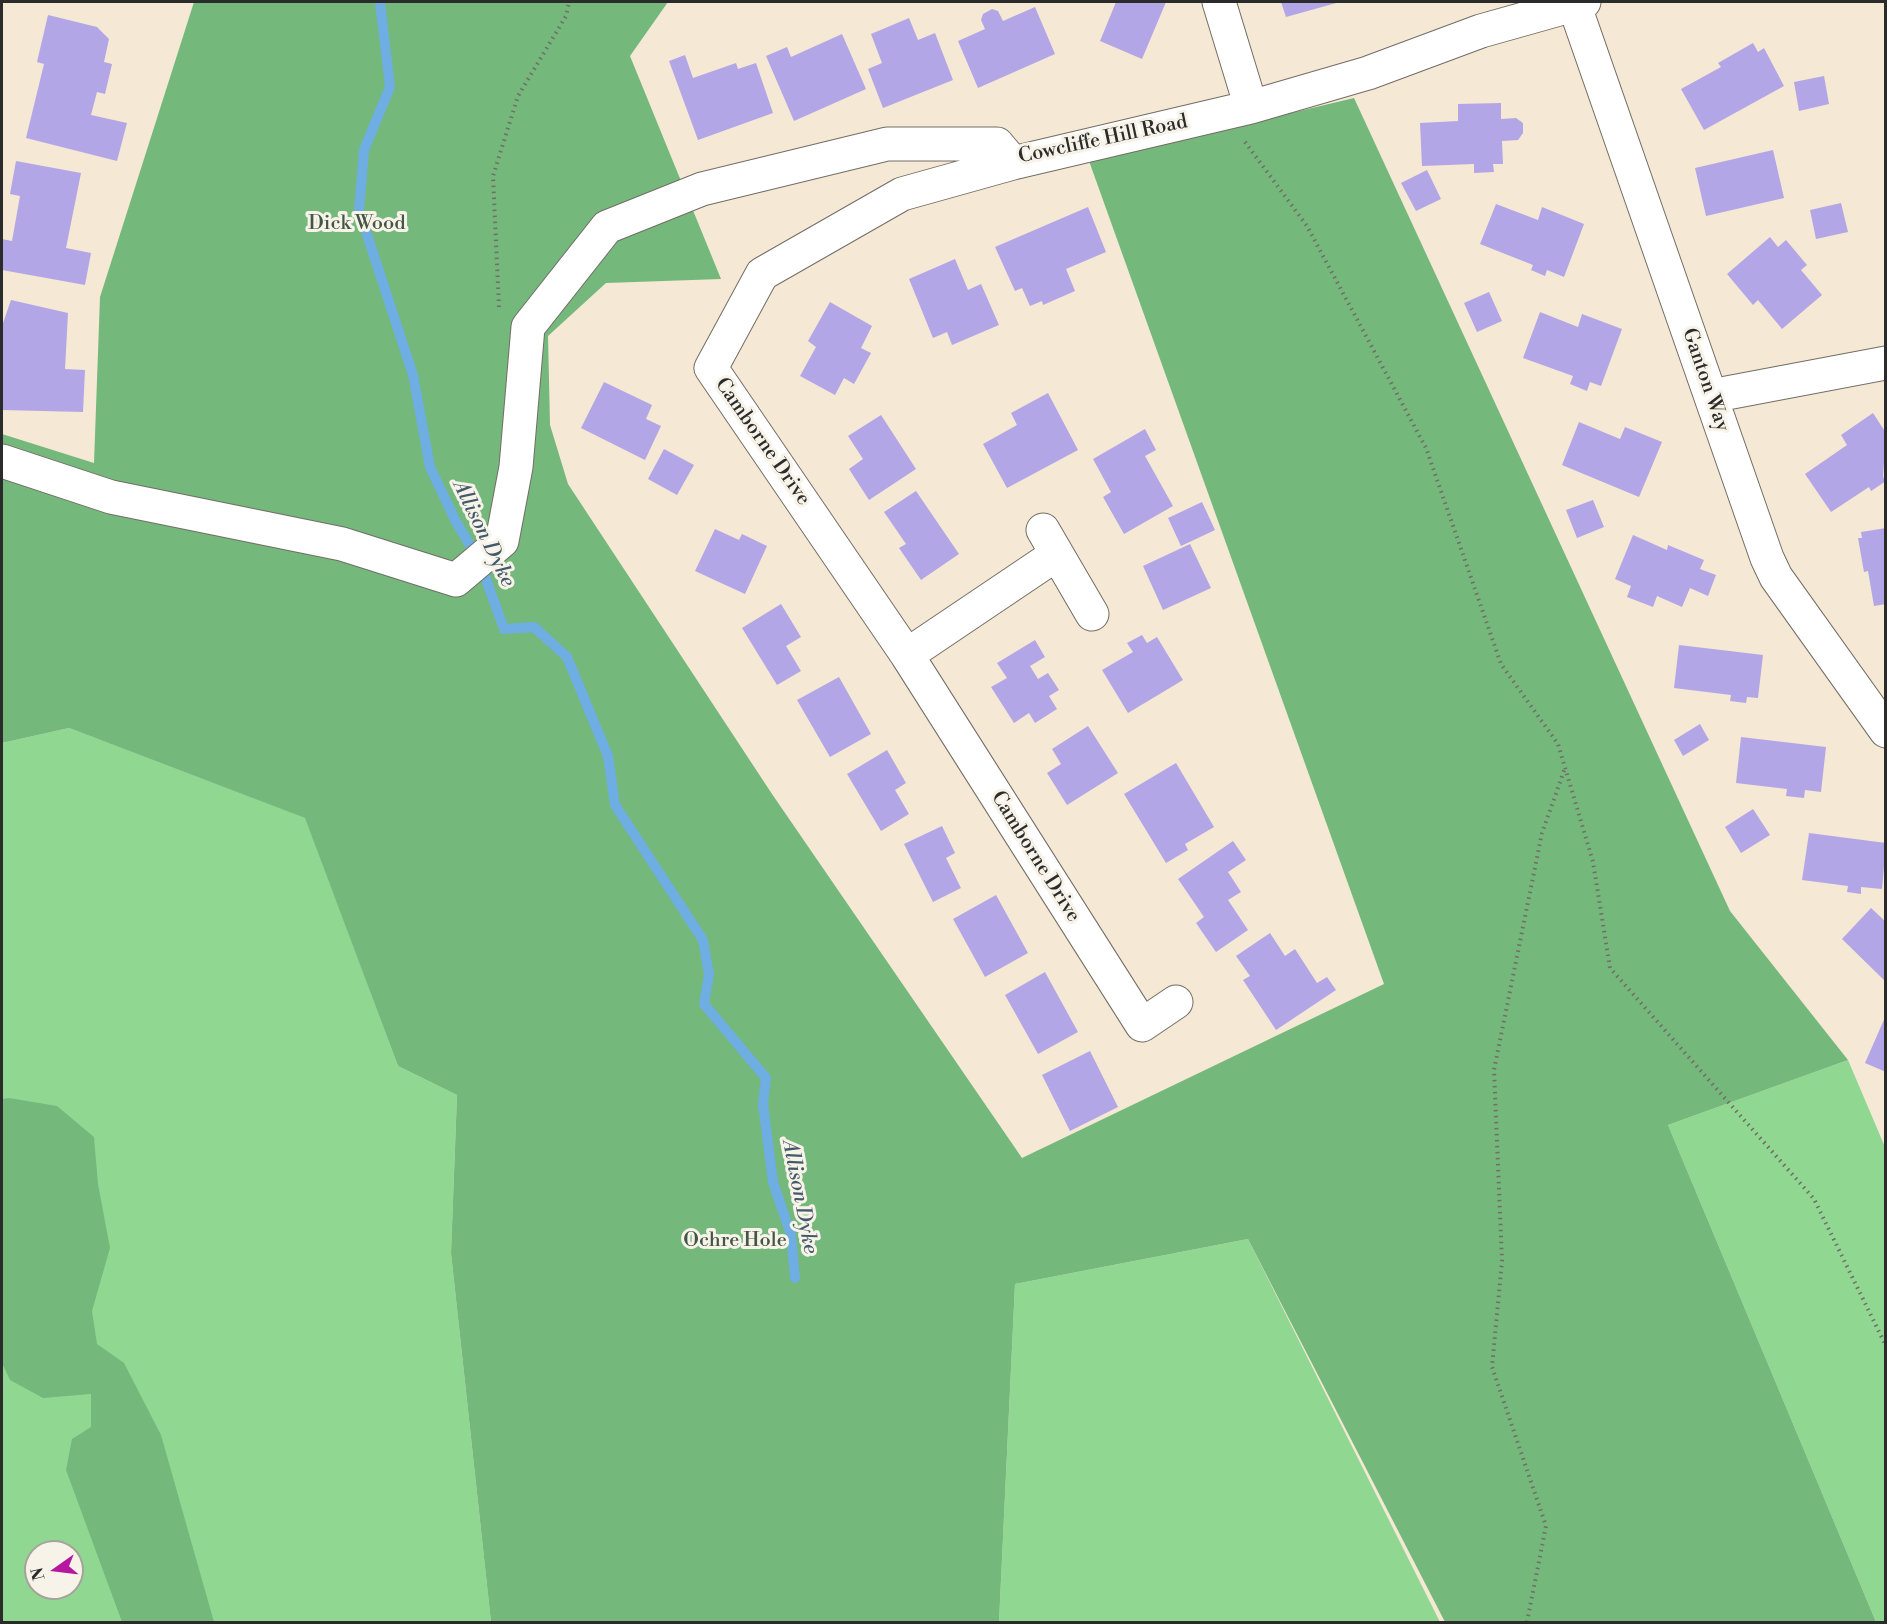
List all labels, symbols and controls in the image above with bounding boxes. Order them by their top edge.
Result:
street label: Cowcliffe Hill Road [1016,110,1190,170]
park label: Dick Wood [308,212,406,236]
street label: Ganton Way [1676,325,1734,435]
street label: Camborne Drive [709,374,815,510]
water label: Allison Dyke [446,477,520,591]
street label: Camborne Drive [985,787,1085,927]
water label: Allison Dyke [776,1138,822,1256]
park label: Ochre Hole [683,1229,787,1253]
north arrow [24,1540,84,1600]
text: N [27,1565,50,1582]

